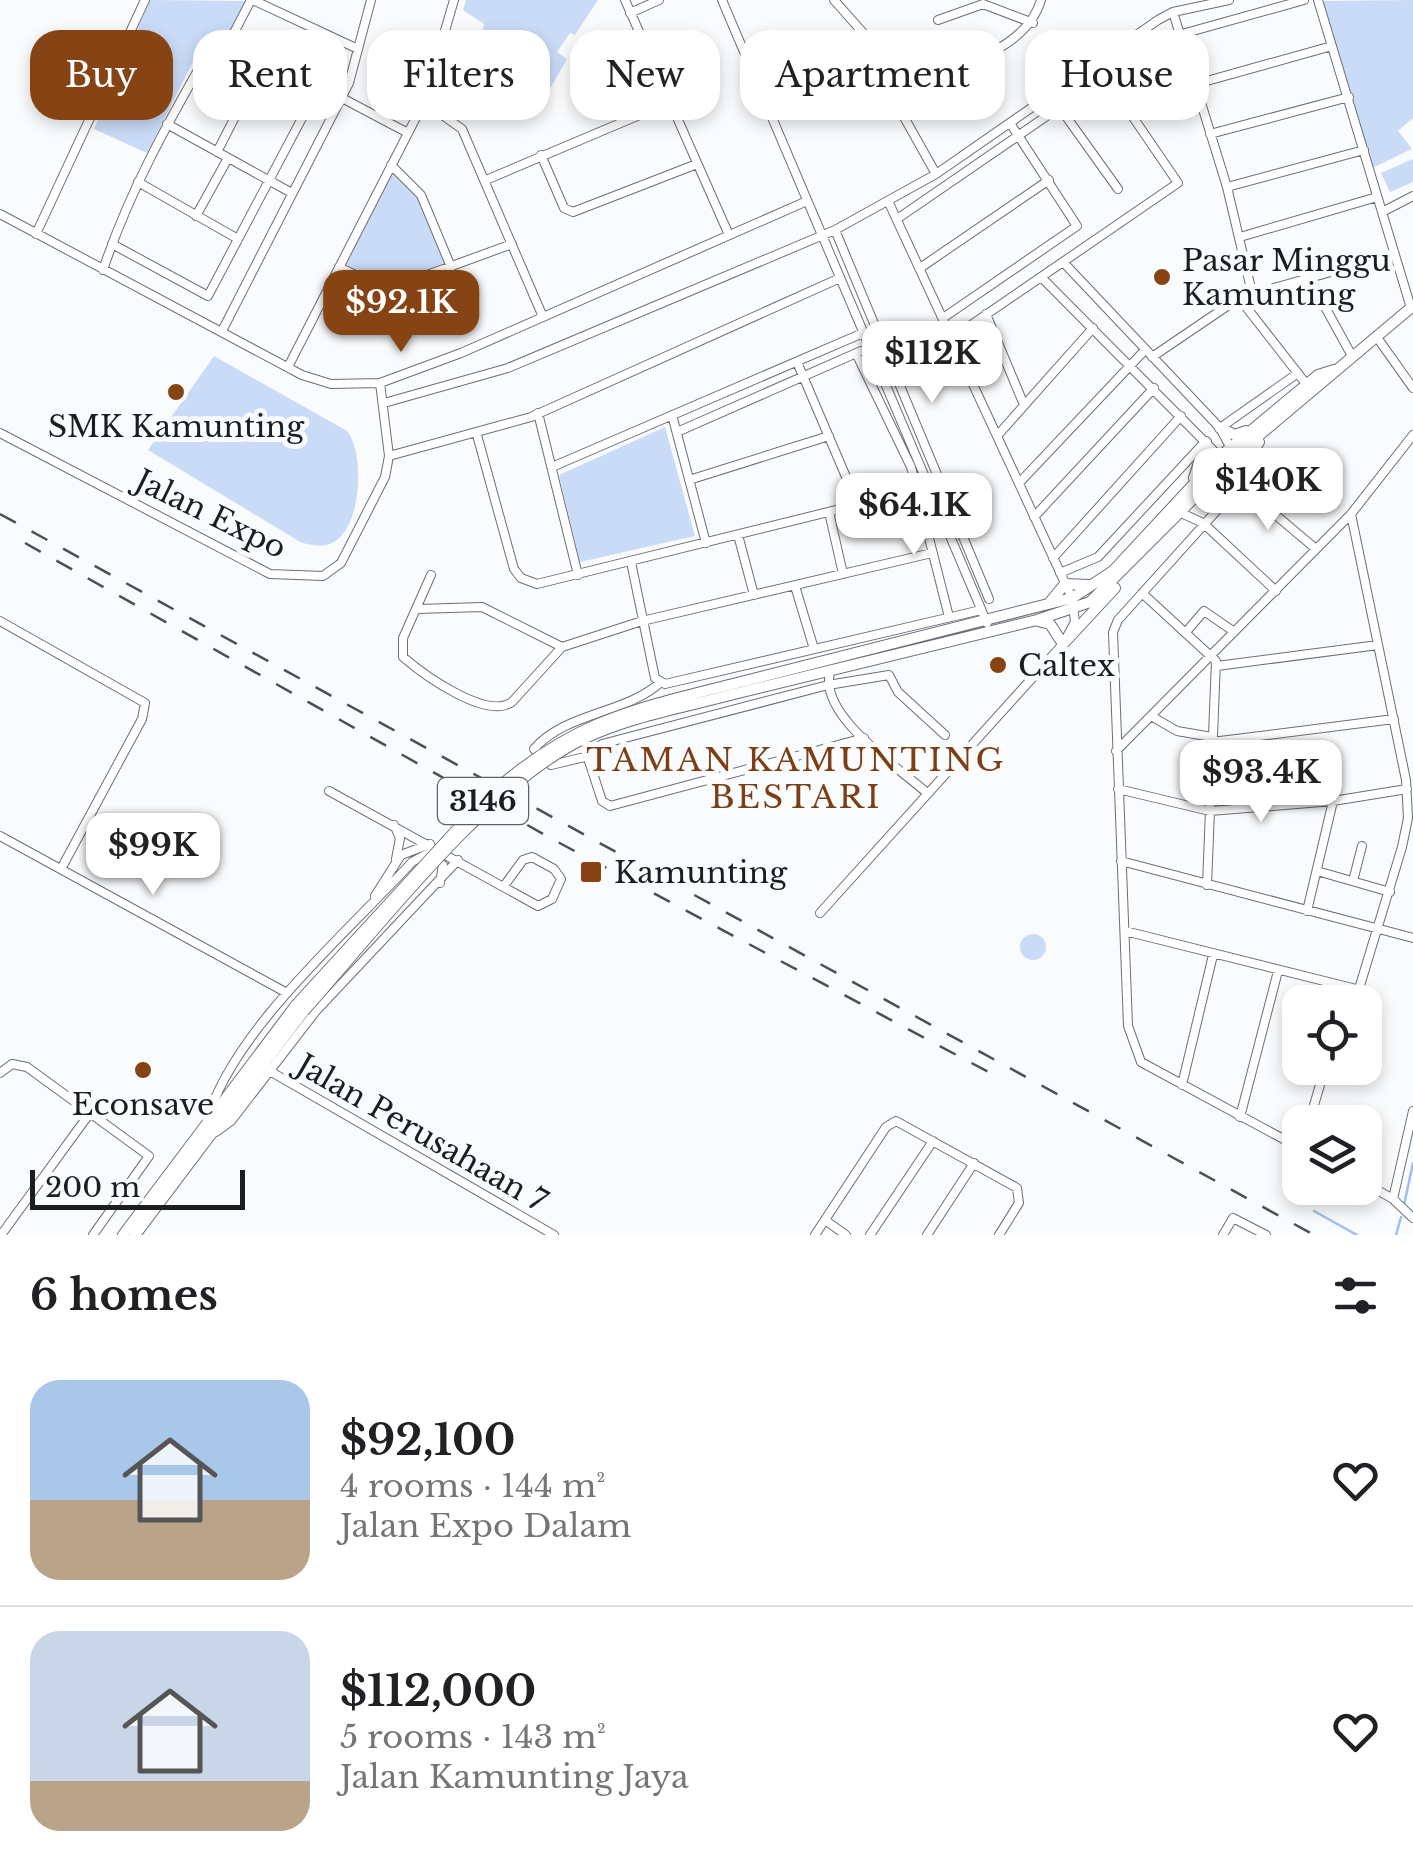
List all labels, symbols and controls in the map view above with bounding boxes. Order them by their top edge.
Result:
chip: Buy [30,30,173,120]
chip: Rent [193,30,347,120]
chip: Filters [367,30,550,120]
chip: New [570,30,720,120]
chip: Apartment [740,30,1005,120]
chip: House [1025,30,1209,120]
place label: Pasar Minggu Kamunting [1182,242,1391,313]
marker: Pasar Minggu Kamunting [1151,266,1173,288]
pin: $92.1K [320,270,482,355]
text: $92.1K [345,282,457,322]
pin: $112K [862,321,1002,406]
text: $112K [884,333,980,373]
marker: SMK Kamunting [165,381,187,403]
place label: SMK Kamunting [48,408,305,445]
pin: $140K [1198,448,1338,533]
street label: Jalan Expo [126,460,292,566]
text: $140K [1215,460,1321,500]
pin: $64.1K [833,473,995,558]
text: $64.1K [858,485,970,525]
place label: Caltex [1018,647,1115,684]
marker: Caltex [987,654,1009,676]
district label: TAMAN KAMUNTING BESTARI [586,740,1006,817]
pin: $93.4K [1180,740,1342,825]
text: $93.4K [1202,752,1320,792]
road number: 3146 [438,778,528,824]
pin: $99K [94,813,212,898]
text: $99K [108,825,198,865]
place label: Kamunting [614,854,788,891]
marker: Kamunting [578,859,604,885]
map controls [1282,985,1382,1205]
button: locate [1282,985,1382,1085]
street label: Jalan Perusahaan 7 [287,1044,555,1220]
marker: Econsave [132,1059,154,1081]
place label: Econsave [72,1086,214,1123]
button: layers [1282,1105,1382,1205]
scale bar [30,1165,245,1210]
text: 200 m [45,1170,140,1205]
icon: filters [1328,1268,1383,1323]
text: 6 homes [30,1269,218,1321]
text: $92,100 [340,1414,515,1466]
icon: home [110,1420,230,1540]
icon: heart [1328,1453,1383,1508]
text: 4 rooms · 144 m² [340,1466,605,1506]
text: Jalan Expo Dalam [340,1506,631,1546]
text: $112,000 [340,1665,536,1717]
icon: home [110,1671,230,1791]
icon: heart [1328,1704,1383,1759]
text: 5 rooms · 143 m² [340,1717,606,1757]
text: Jalan Kamunting Jaya [340,1757,689,1797]

